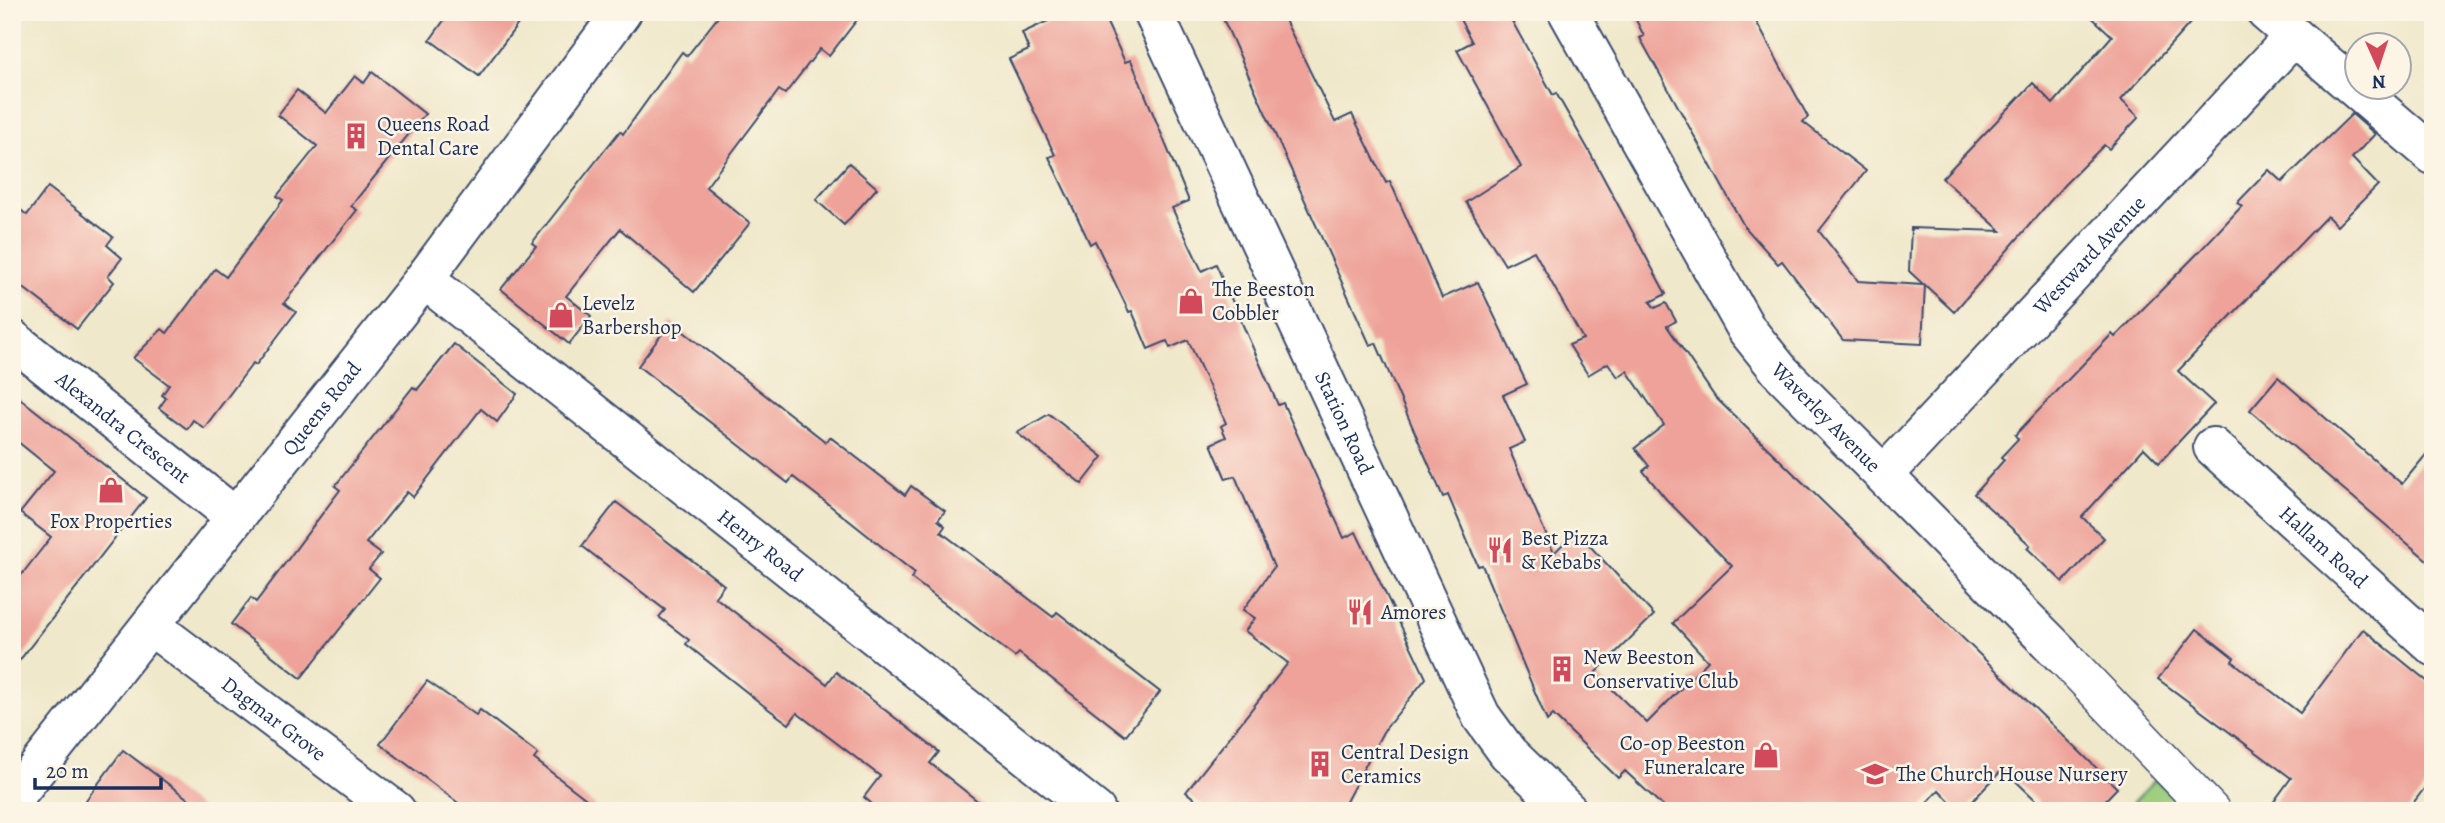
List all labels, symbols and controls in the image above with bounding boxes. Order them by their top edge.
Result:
north arrow [2344,32,2414,102]
text: N [2371,69,2386,95]
place label: Queens Road Dental Care [377,110,490,162]
building icon: Queens Road Dental Care [341,121,371,151]
street label: Westward Avenue [2026,190,2152,321]
place label: The Beeston Cobbler [1212,275,1315,327]
shop icon: The Beeston Cobbler [1176,286,1206,316]
place label: Levelz Barbershop [582,289,682,341]
shop icon: Levelz Barbershop [546,300,576,330]
street label: Queens Road [276,355,368,461]
street label: Waverley Avenue [1765,356,1887,479]
street label: Alexandra Crescent [49,365,196,490]
street label: Station Road [1308,367,1381,479]
shop icon: Fox Properties [96,475,126,505]
street label: Hallam Road [2273,499,2374,595]
street label: Henry Road [712,503,810,588]
place label: Fox Properties [50,507,172,535]
place label: Best Pizza & Kebabs [1521,524,1609,576]
restaurant icon: Best Pizza & Kebabs [1485,535,1515,565]
restaurant icon: Amores [1345,597,1375,627]
place label: Amores [1380,598,1446,626]
place label: New Beeston Conservative Club [1583,643,1738,695]
building icon: New Beeston Conservative Club [1547,654,1577,684]
street label: Dagmar Grove [216,670,332,768]
place label: Co-op Beeston Funeralcare [1620,729,1745,781]
place label: Central Design Ceramics [1341,738,1469,790]
shop icon: Co-op Beeston Funeralcare [1751,740,1781,770]
scale bar [35,746,161,790]
building icon: Central Design Ceramics [1305,749,1335,779]
text: 20 m [46,757,89,785]
school or university icon: The Church House Nursery [1860,759,1890,789]
place label: The Church House Nursery [1896,760,2128,788]

